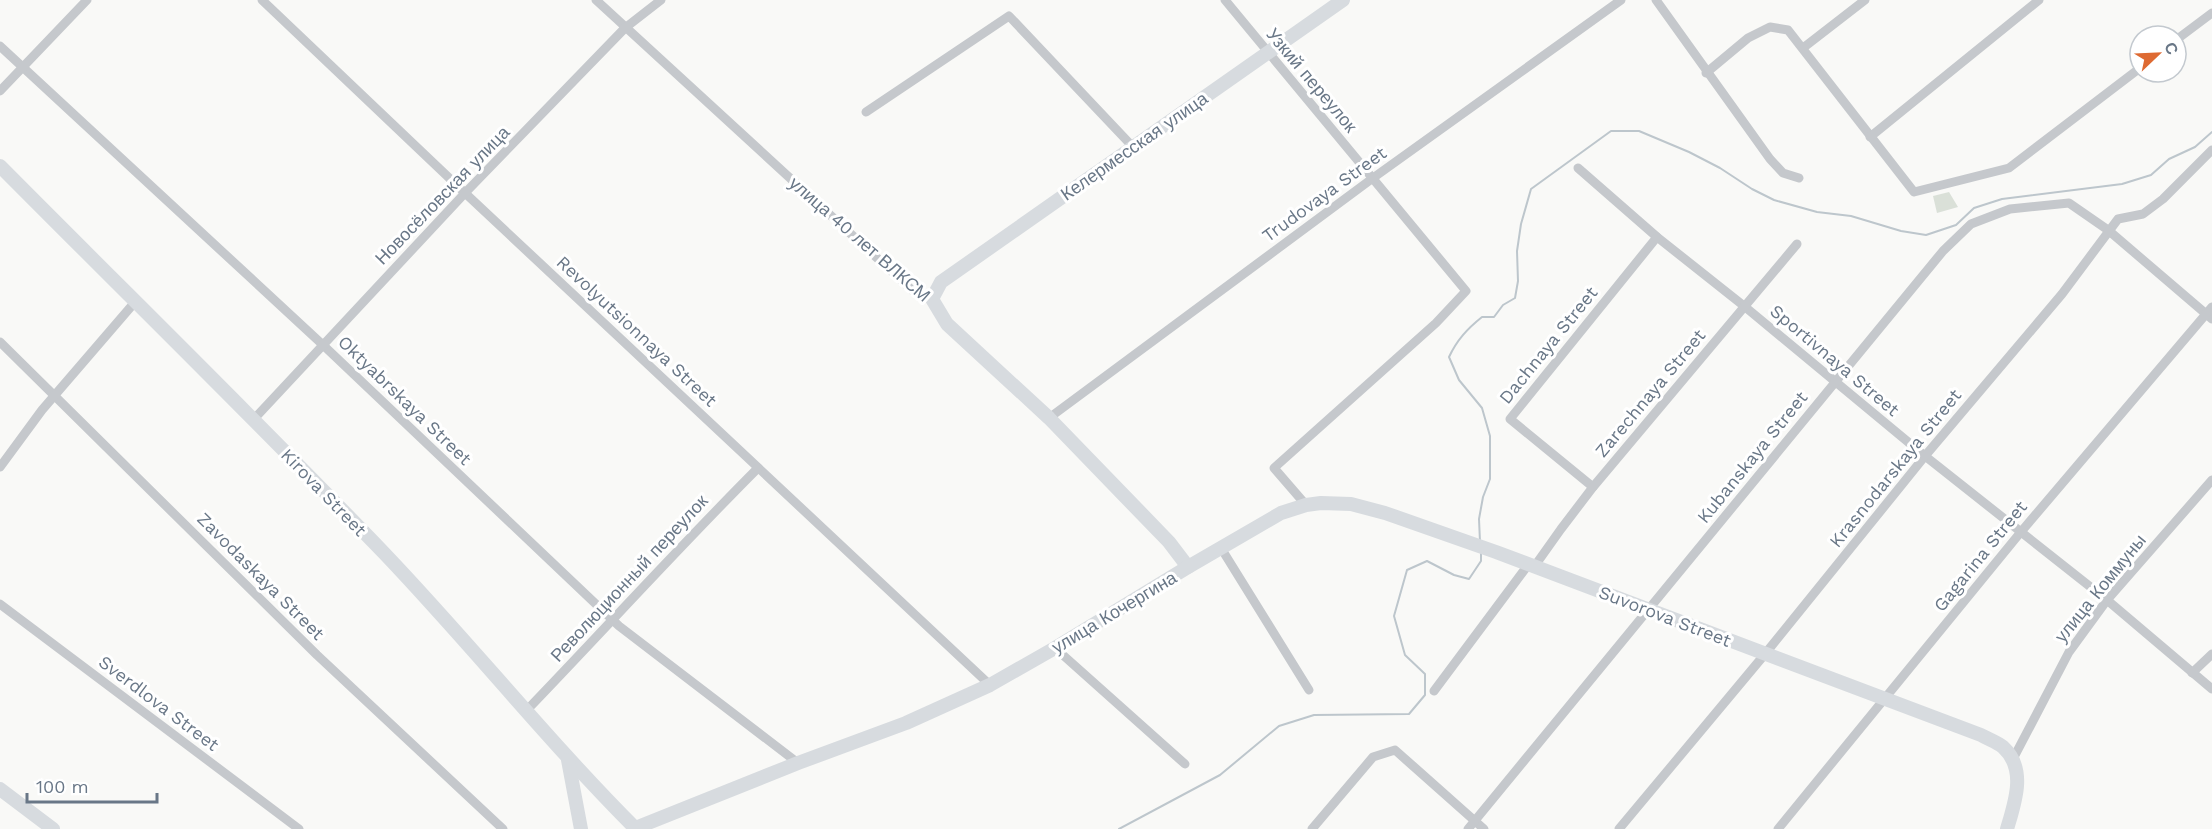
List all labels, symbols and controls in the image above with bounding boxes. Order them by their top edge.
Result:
street label: Узкий переулок [1262,24,1362,136]
north arrow [2128,24,2188,84]
text: С [2160,39,2183,58]
street label: Келермесская улица [1057,87,1212,205]
street label: Новосёловская улица [370,121,514,269]
street label: Trudovaya Street [1258,142,1390,246]
street label: улица 40 лет ВЛКСМ [785,172,935,306]
street label: Revolyutsionnaya Street [553,251,722,411]
street label: Dachnaya Street [1494,282,1602,408]
street label: Sportivnaya Street [1766,300,1904,420]
street label: Zarechnaya Street [1590,325,1710,461]
street label: Oktyabrskaya Street [334,331,476,469]
street label: Krasnodarskaya Street [1825,384,1966,551]
street label: Kubanskaya Street [1692,387,1812,527]
street label: Kirova Street [277,444,371,541]
street label: Революционный переулок [546,490,712,666]
street label: Gagarina Street [1929,496,2031,616]
street label: Zavodaskaya Street [193,508,329,644]
street label: улица Коммуны [2050,530,2150,646]
street label: улица Кочергина [1048,566,1181,657]
street label: Suvorova Street [1596,581,1734,651]
street label: Sverdlova Street [95,651,224,755]
scale bar [27,766,158,804]
text: 100 m [36,776,89,797]

